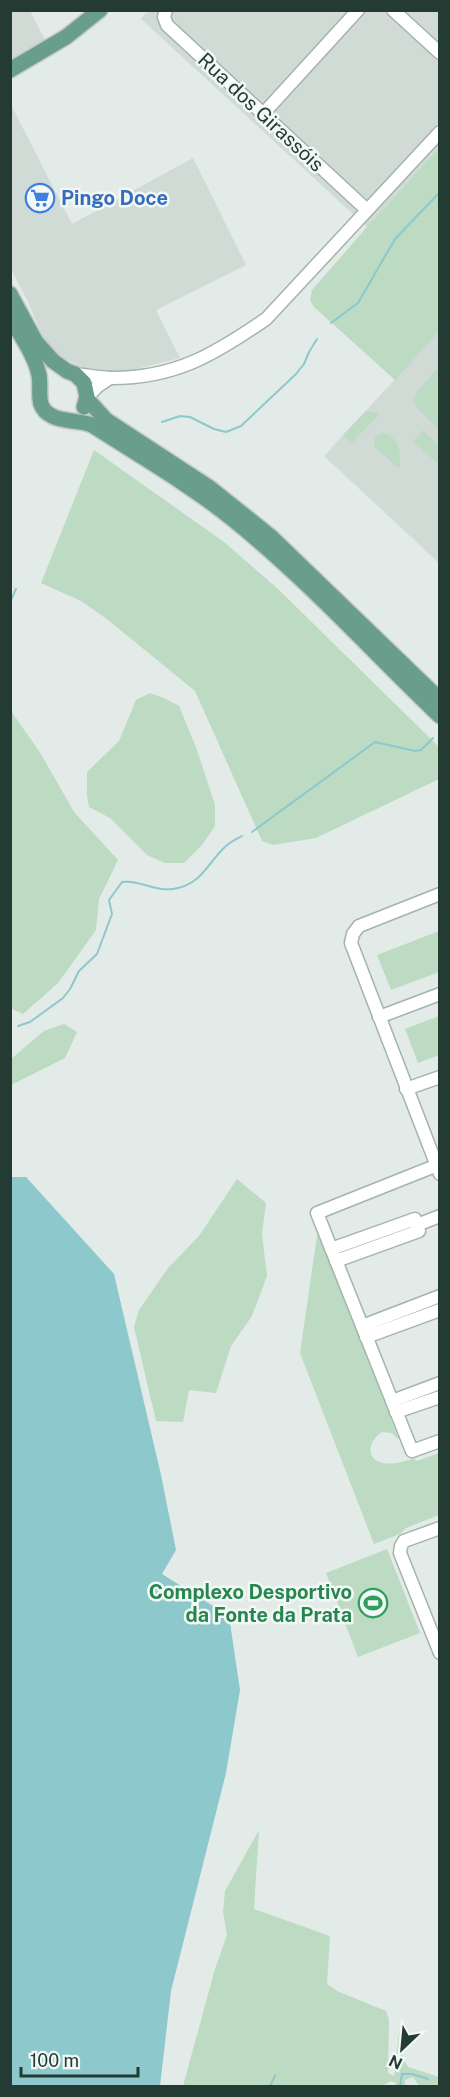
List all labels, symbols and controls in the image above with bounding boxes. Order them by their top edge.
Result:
street label: Rua dos Girassóis [193,47,329,177]
supermarket icon: Pingo Doce [24,182,56,214]
place label: Pingo Doce [61,186,168,210]
place label: Complexo Desportivo da Fonte da Prata [149,1580,352,1627]
sports icon: Complexo Desportivo da Fonte da Prata [357,1587,389,1619]
north arrow [372,2019,432,2079]
scale bar [21,2040,138,2078]
text: 100 m [30,2050,79,2071]
text: N [386,2051,405,2073]

